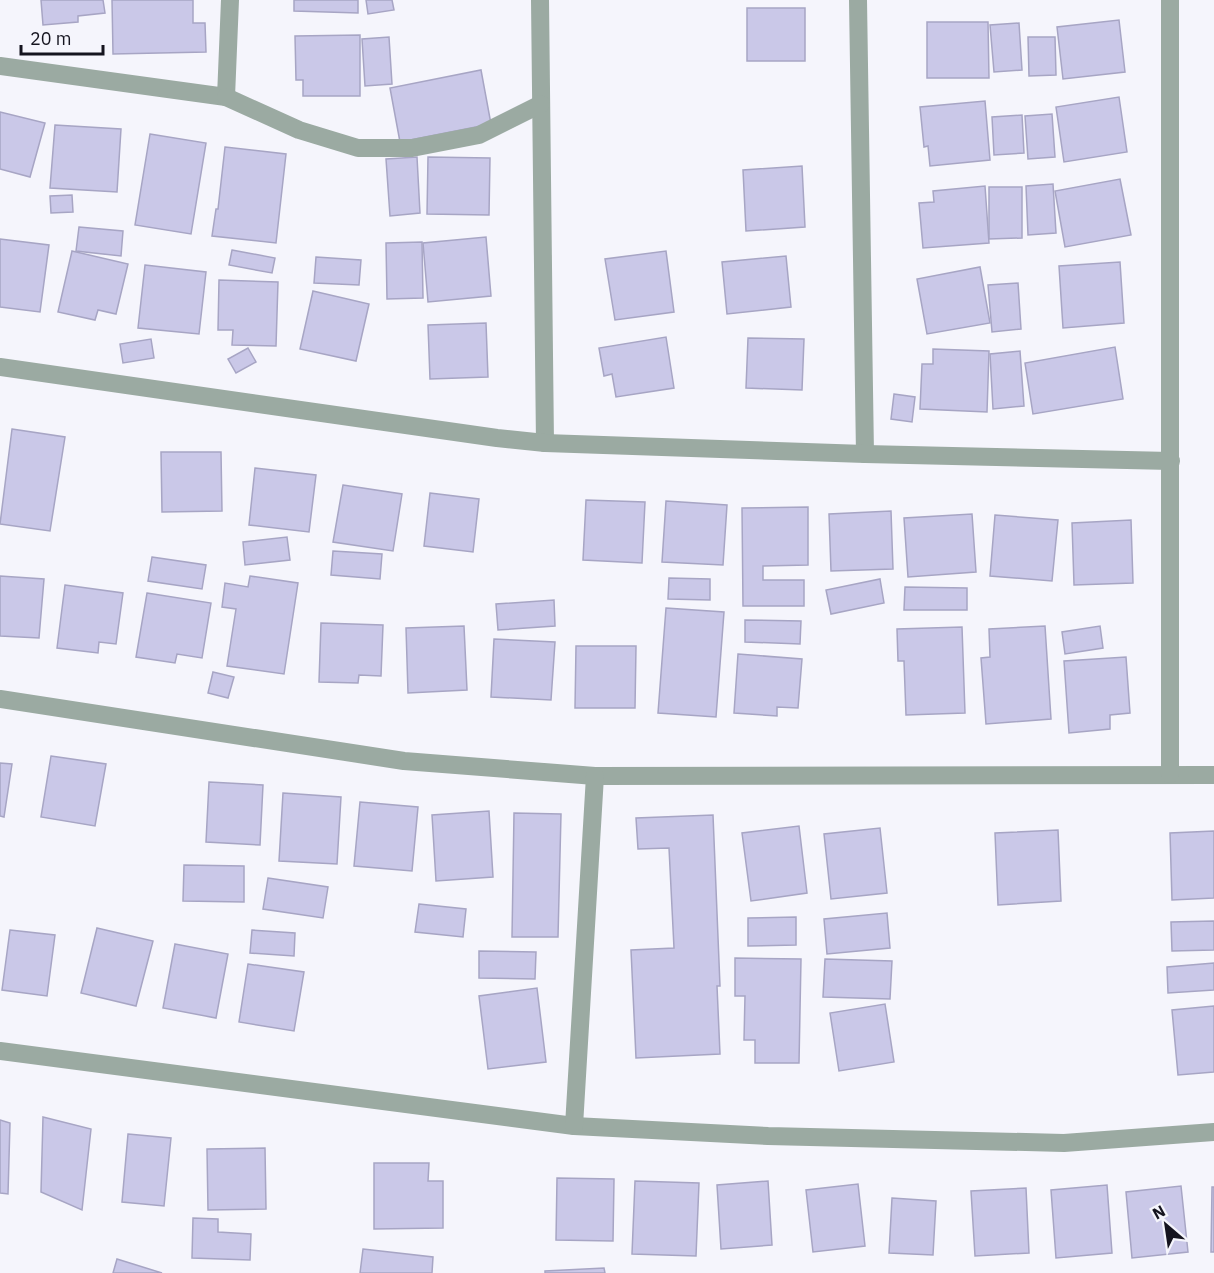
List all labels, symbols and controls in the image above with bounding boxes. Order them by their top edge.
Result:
scale bar [21,18,104,56]
text: 20 m [30,27,72,50]
north arrow [1136,1195,1196,1255]
text: N [1149,1200,1169,1223]

